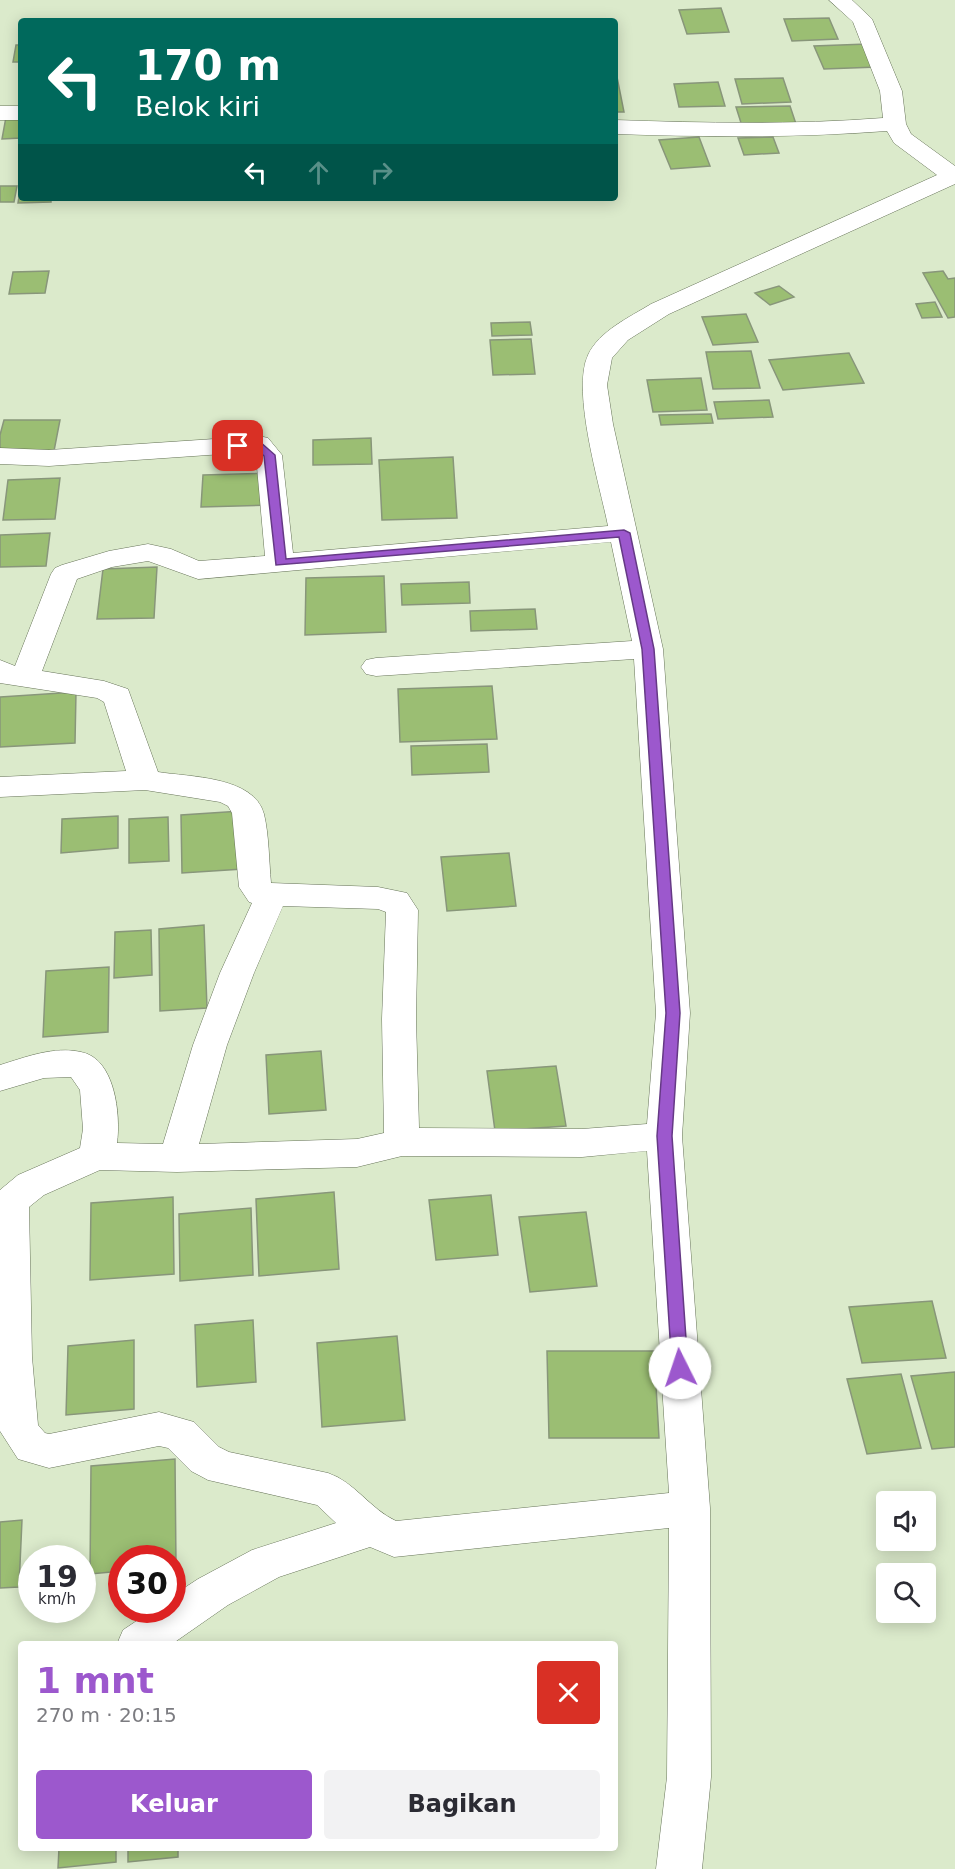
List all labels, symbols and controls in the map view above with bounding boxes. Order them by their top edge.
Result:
text: 170 m [135,41,281,90]
icon: left [36,42,114,120]
text: Belok kiri [135,91,260,122]
icon: left [239,156,272,189]
icon: ahead [302,156,335,189]
icon: right [365,156,398,189]
pin [212,420,263,471]
icon: arrive [221,429,254,462]
position arrow [648,1336,712,1400]
map controls [876,1491,936,1623]
button: sound [876,1491,936,1551]
speed limit sign: 30 [108,1545,186,1623]
text: 19 [36,1559,78,1594]
button: search [876,1563,936,1623]
text: km/h [38,1590,76,1608]
text: 1 mnt [36,1660,154,1701]
button: close [537,1661,600,1724]
text: 270 m · 20:15 [36,1703,177,1727]
button: Keluar [36,1770,312,1839]
button: Bagikan [324,1770,600,1839]

